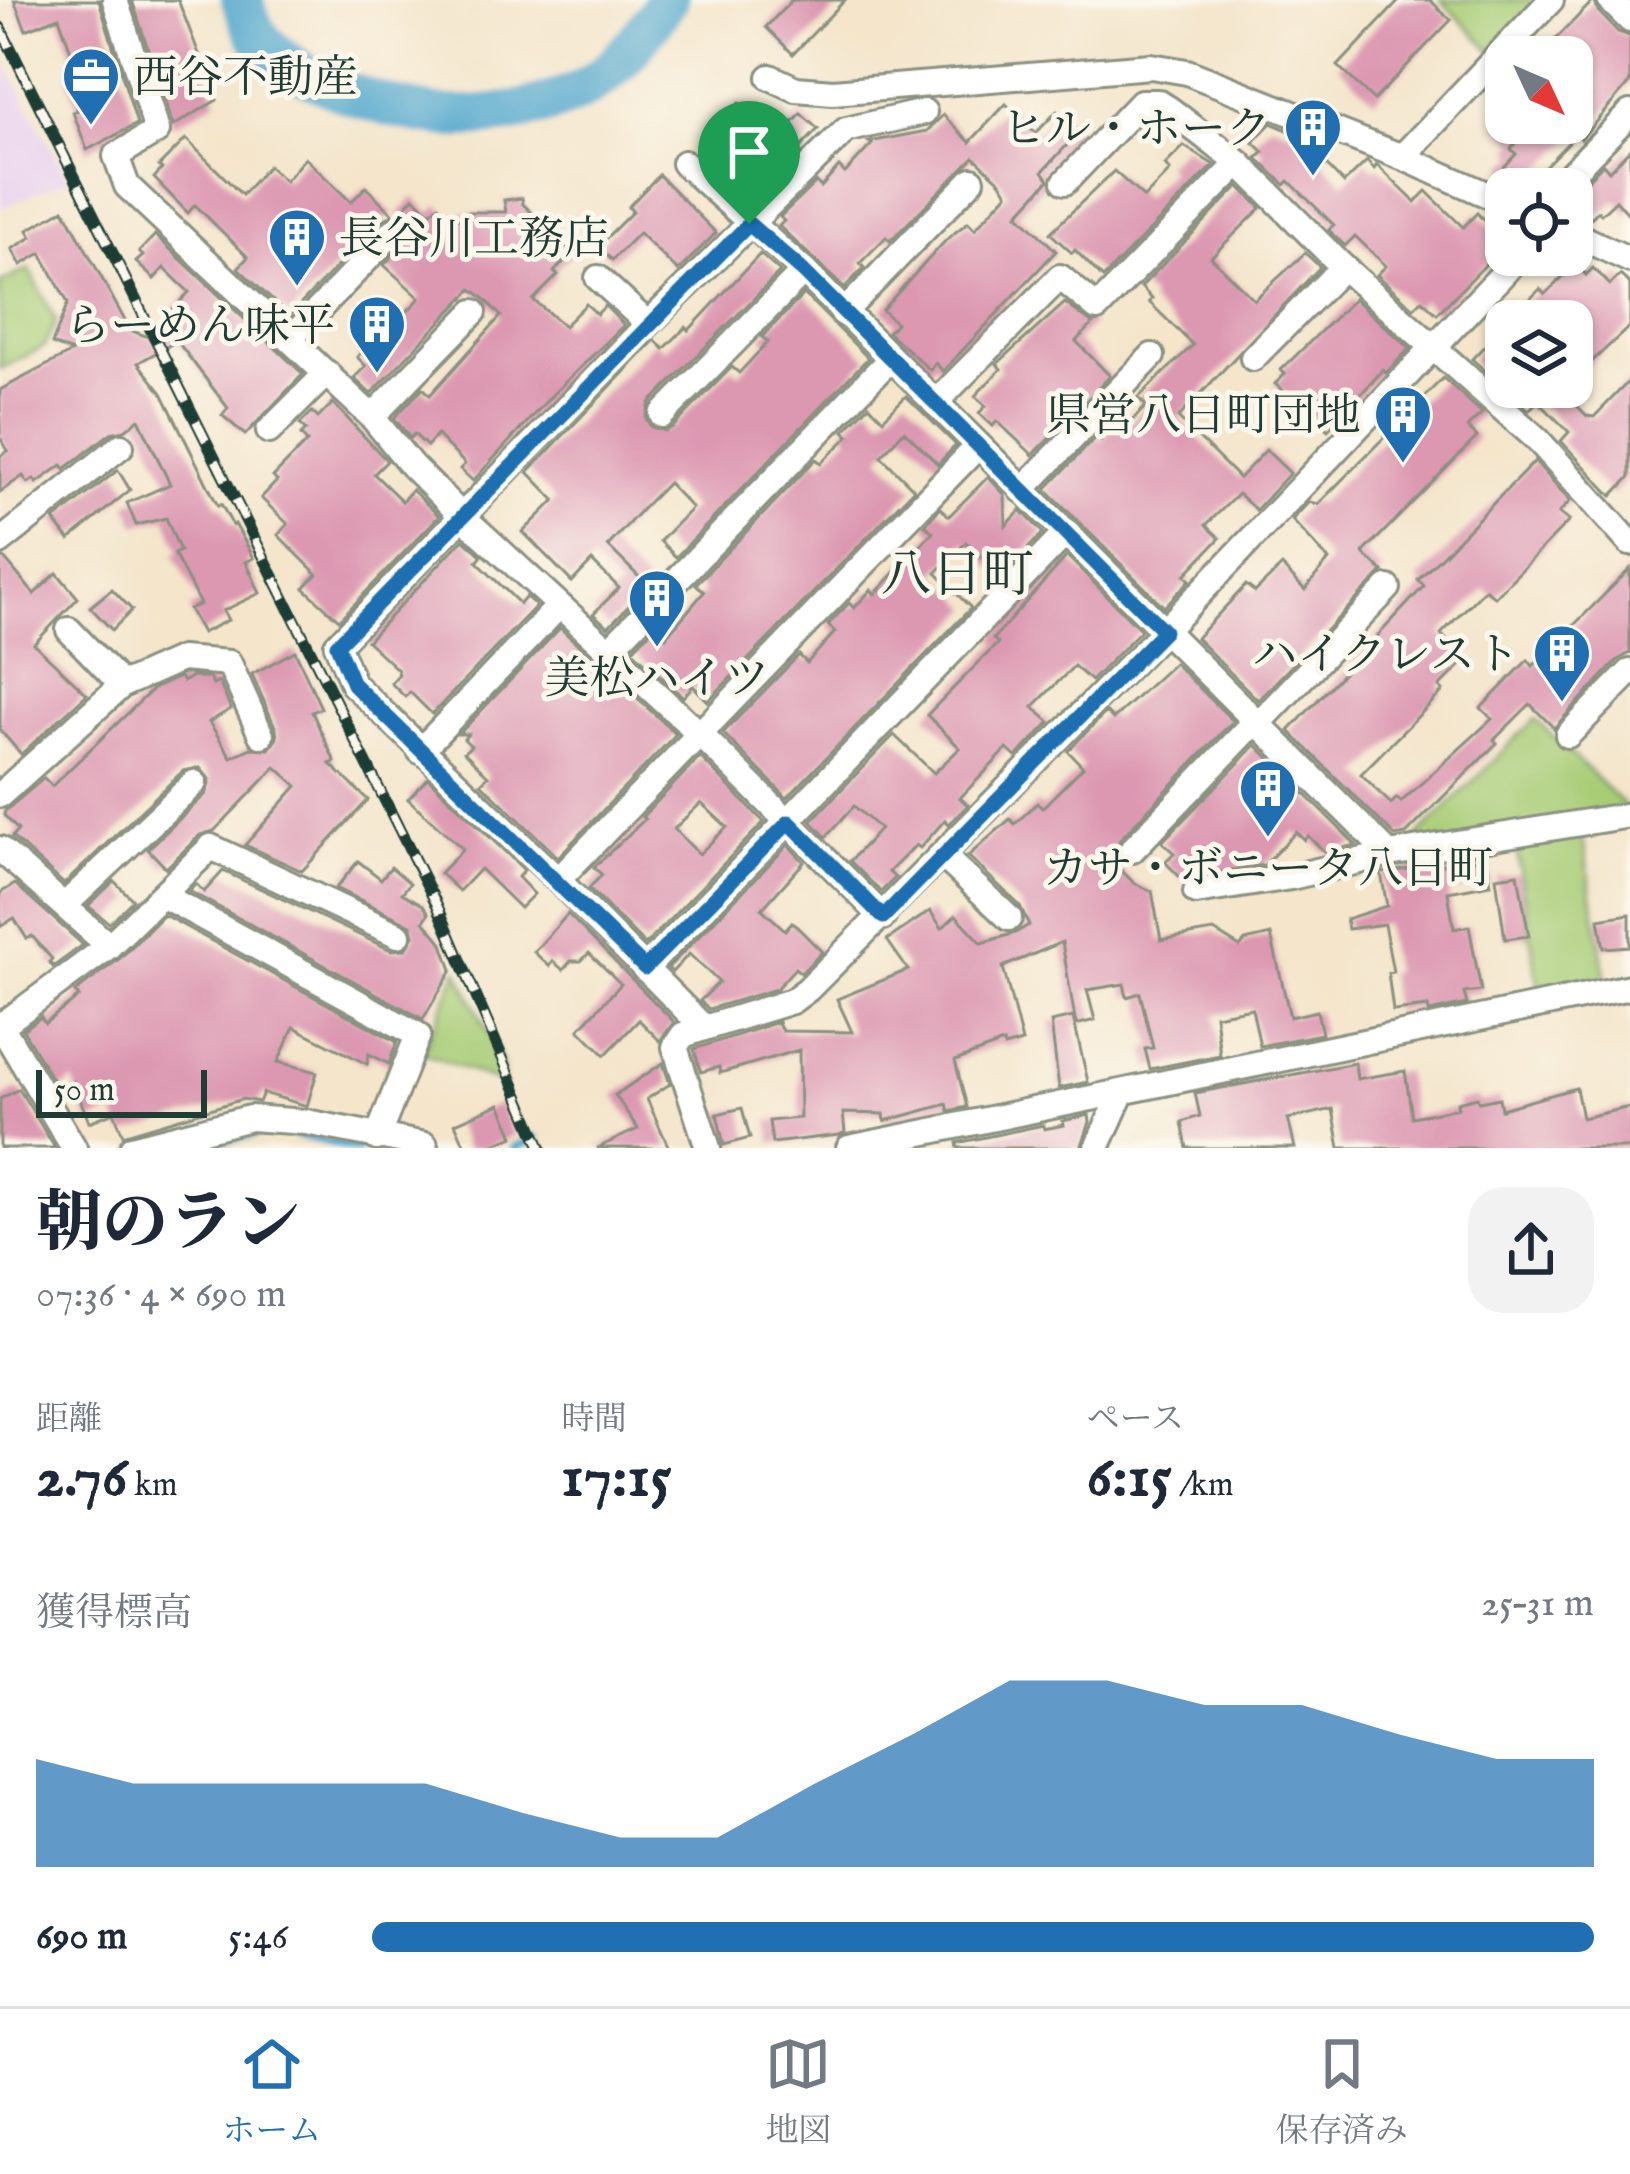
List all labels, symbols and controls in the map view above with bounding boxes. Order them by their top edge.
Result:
north arrow [1485,36,1593,144]
map controls [1485,36,1593,408]
office icon: 西谷不動産 [60,45,122,127]
place label: 西谷不動産 [133,51,358,108]
building icon: ヒル・ホーク [1282,96,1344,178]
pin [698,101,800,224]
place label: ヒル・ホーク [1001,102,1271,159]
icon: arrive [716,119,782,185]
button: locate [1485,168,1593,276]
building icon: 長谷川工務店 [266,206,328,288]
place label: 長谷川工務店 [339,212,609,269]
building icon: らーめん味平 [346,293,408,375]
place label: らーめん味平 [65,299,335,356]
button: layers [1485,300,1593,408]
building icon: 県営八日町団地 [1372,383,1434,465]
place label: 県営八日町団地 [1046,389,1361,446]
district label: 八日町 [880,545,1034,610]
building icon: 美松ハイツ [626,567,688,649]
building icon: ハイクレスト [1531,622,1593,704]
place label: ハイクレスト [1252,628,1520,685]
place label: 美松ハイツ [544,652,770,709]
building icon: カサ・ボニータ八日町 [1237,757,1299,839]
place label: カサ・ボニータ八日町 [1043,842,1493,899]
scale bar [36,1064,207,1117]
text: 50 m [54,1070,115,1112]
text: 朝のラン [36,1184,300,1268]
button: share [1468,1187,1594,1313]
text: 07:36 · 4 × 690 m [36,1271,286,1320]
text: 距離 [36,1399,102,1441]
text: 時間 [561,1399,627,1441]
text: ペース [1087,1399,1184,1441]
text: 2.76 [36,1441,127,1517]
text: 17:15 [561,1441,672,1517]
text: 6:15 [1087,1441,1172,1517]
text: km [127,1465,178,1507]
text: /km [1172,1465,1234,1507]
text: 25–31 m [1481,1580,1594,1629]
text: 獲得標高 [36,1590,192,1639]
text: 690 m [36,1913,127,1962]
text: 5:46 [228,1913,288,1962]
tab: ホーム [222,2031,321,2153]
tab: 地図 [765,2031,831,2153]
tab: 保存済み [1276,2031,1408,2153]

